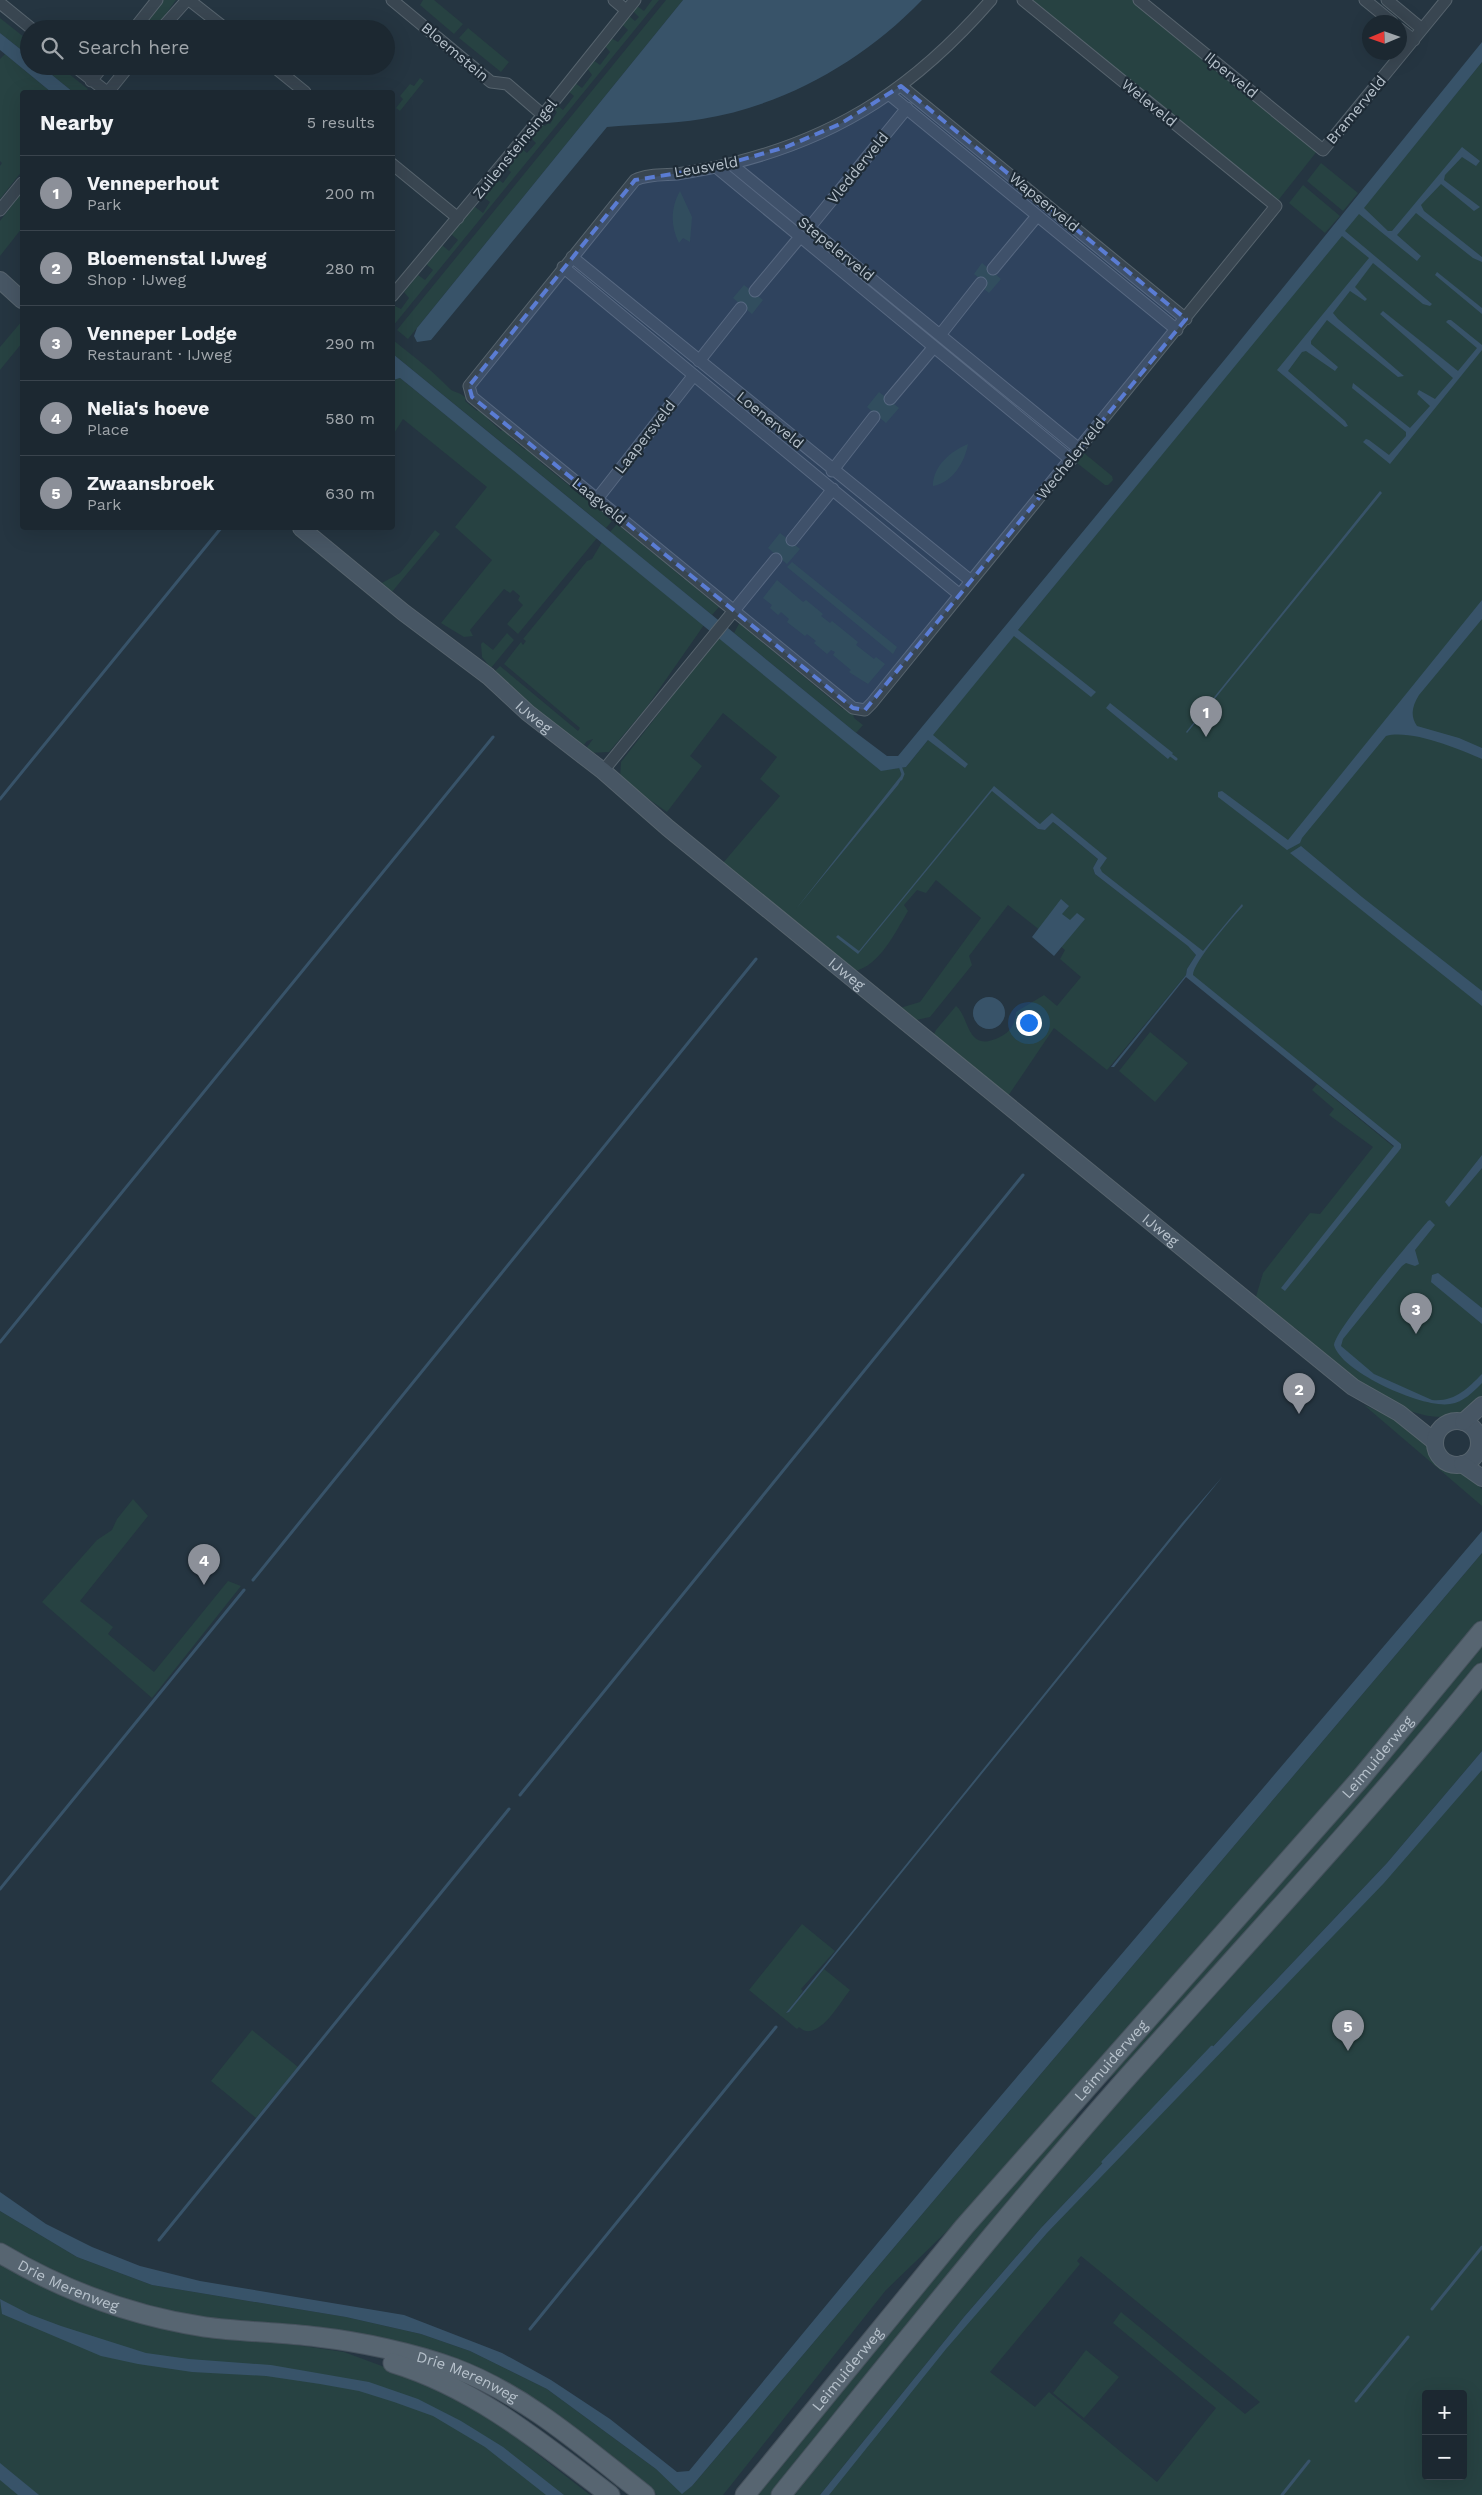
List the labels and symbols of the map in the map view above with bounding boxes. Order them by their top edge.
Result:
north arrow [1362,15,1407,60]
street label: Bloemstein [418,19,492,85]
street label: Ilperveld [1201,48,1261,102]
street label: Bramerveld [1322,72,1390,148]
street label: Weleveld [1118,75,1180,131]
street label: Zuilensteinsingel [469,95,561,203]
street label: Vledderveld [824,129,892,207]
street label: Leusveld [673,153,739,181]
street label: Wapserveld [1005,168,1083,236]
street label: Stepelerveld [794,213,878,285]
street label: Loenerveld [733,388,807,452]
street label: Laapersveld [611,397,679,477]
street label: Wechelerveld [1033,415,1109,503]
street label: Laagveld [568,474,630,528]
pin: 1 [1190,696,1222,737]
street label: IJweg [512,697,556,737]
street label: IJweg [825,954,869,994]
your location [1016,1010,1042,1036]
street label: IJweg [1139,1210,1182,1250]
pin: 3 [1400,1293,1432,1334]
pin: 2 [1283,1373,1315,1414]
pin: 4 [188,1544,220,1585]
street label: Leimuiderweg [1338,1712,1417,1802]
pin: 5 [1332,2010,1364,2051]
street label: Leimuiderweg [1070,2017,1152,2105]
street label: Drie Merenweg [15,2256,121,2315]
street label: Leimuiderweg [808,2324,887,2415]
street label: Drie Merenweg [414,2348,521,2407]

